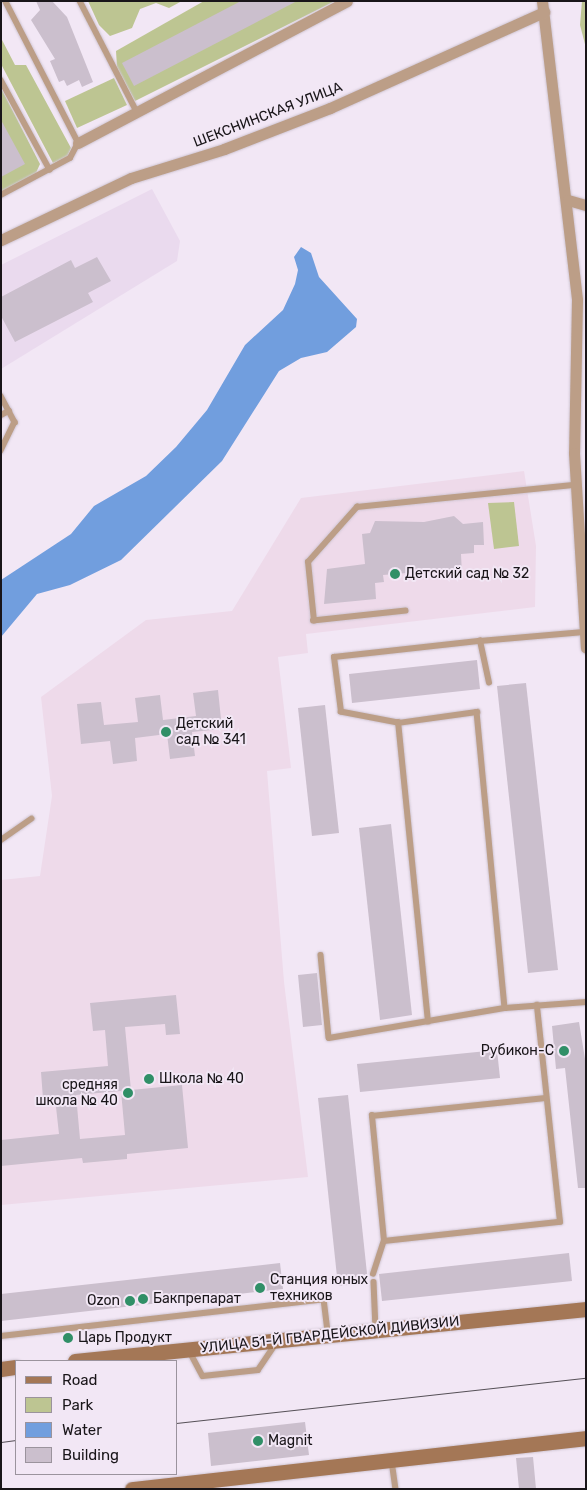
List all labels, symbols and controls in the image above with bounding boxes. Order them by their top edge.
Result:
street label: ШЕКСНИНСКАЯ УЛИЦА [191,79,345,151]
place label: Детский сад № 32 [405,566,529,582]
marker: Детский сад № 32 [389,568,401,580]
place label: Детский сад № 341 [176,716,246,749]
marker: Детский сад № 341 [160,726,172,738]
place label: Рубикон-С [481,1043,554,1059]
marker: Рубикон-С [558,1045,570,1057]
place label: Школа № 40 [159,1071,244,1087]
marker: Школа № 40 [143,1073,155,1085]
place label: средняя школа № 40 [35,1077,118,1110]
marker: средняя школа № 40 [122,1087,134,1099]
place label: Станция юных техников [270,1272,368,1304]
marker: Станция юных техников [254,1282,266,1294]
place label: Бакпрепарат [153,1291,241,1307]
place label: Ozon [87,1293,120,1309]
marker: Бакпрепарат [137,1293,149,1305]
marker: Ozon [124,1295,136,1307]
street label: УЛИЦА 51-Й ГВАРДЕЙСКОЙ ДИВИЗИИ [200,1313,460,1357]
place label: Царь Продукт [78,1330,172,1346]
marker: Царь Продукт [62,1332,74,1344]
legend [15,1360,178,1475]
text: Road [62,1371,98,1389]
text: Park [62,1396,93,1414]
text: Water [62,1421,102,1439]
place label: Magnit [268,1433,313,1449]
marker: Magnit [252,1435,264,1447]
text: Building [62,1446,119,1464]

